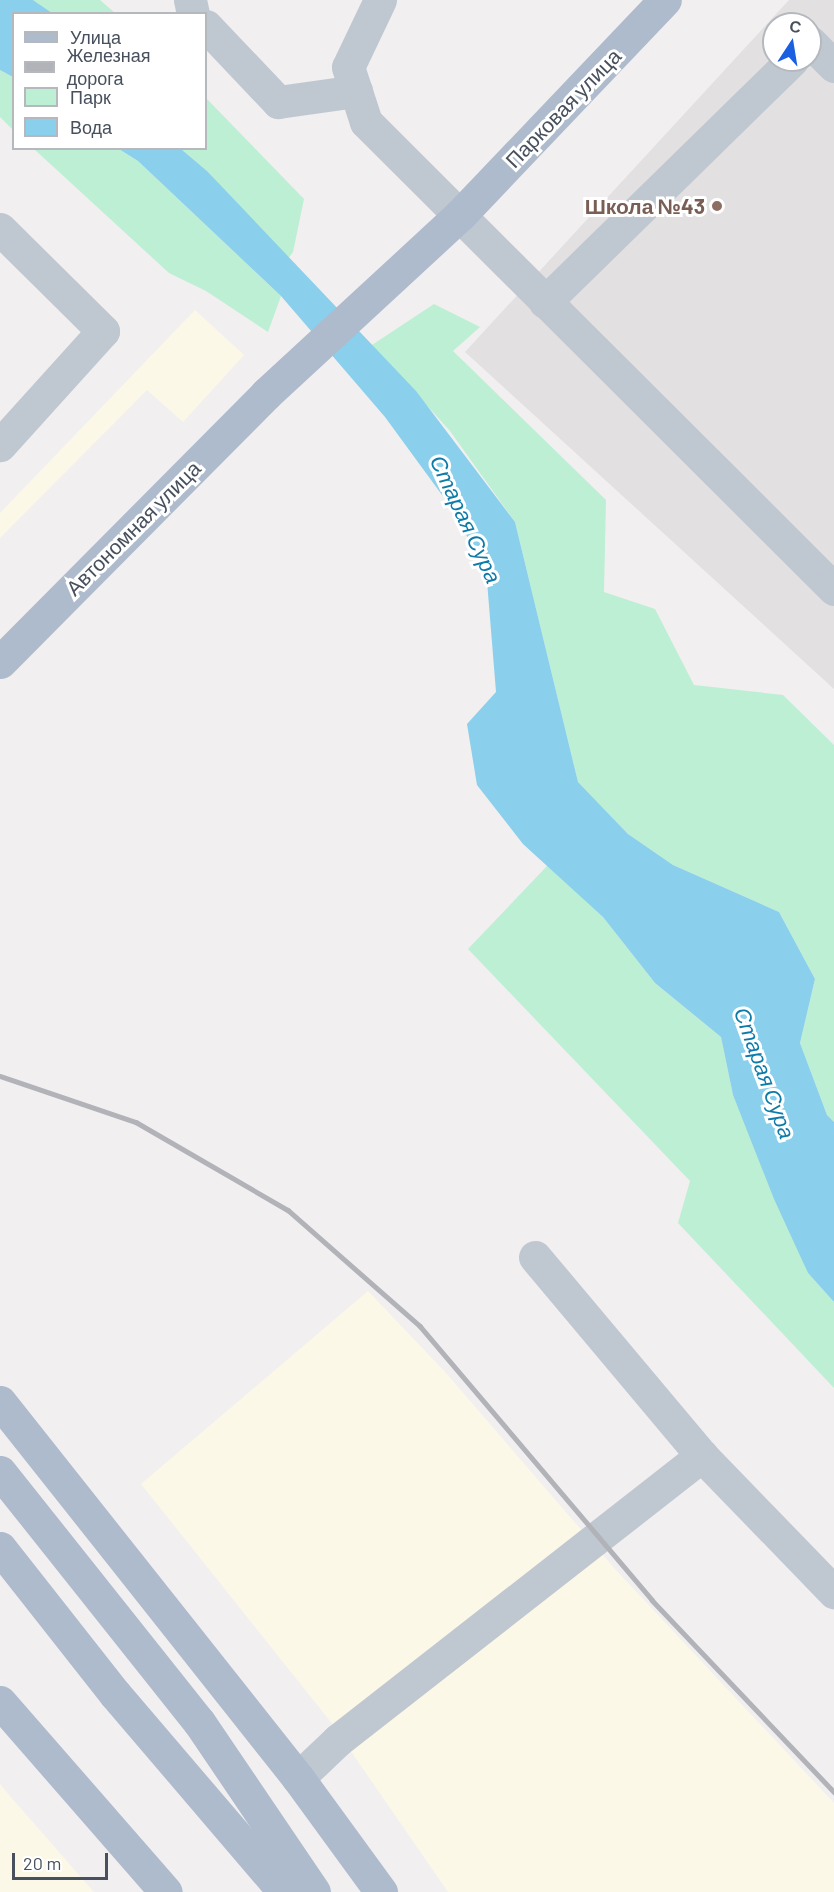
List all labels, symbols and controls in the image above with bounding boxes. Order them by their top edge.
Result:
legend [12,12,207,150]
north arrow [762,12,822,72]
text: С [788,15,803,36]
text: Улица [70,26,121,48]
street label: Парковая улица [500,43,626,173]
text: Железная дорога [67,44,151,89]
text: Парк [70,86,111,108]
text: Вода [70,116,112,138]
place label: Школа №43 [585,193,705,219]
marker: Школа №43 [710,199,724,213]
water label: Старая Сура [425,451,507,587]
street label: Автономная улица [60,455,206,601]
water label: Старая Сура [729,1004,801,1142]
scale bar [15,1841,111,1879]
text: 20 m [23,1852,61,1874]

